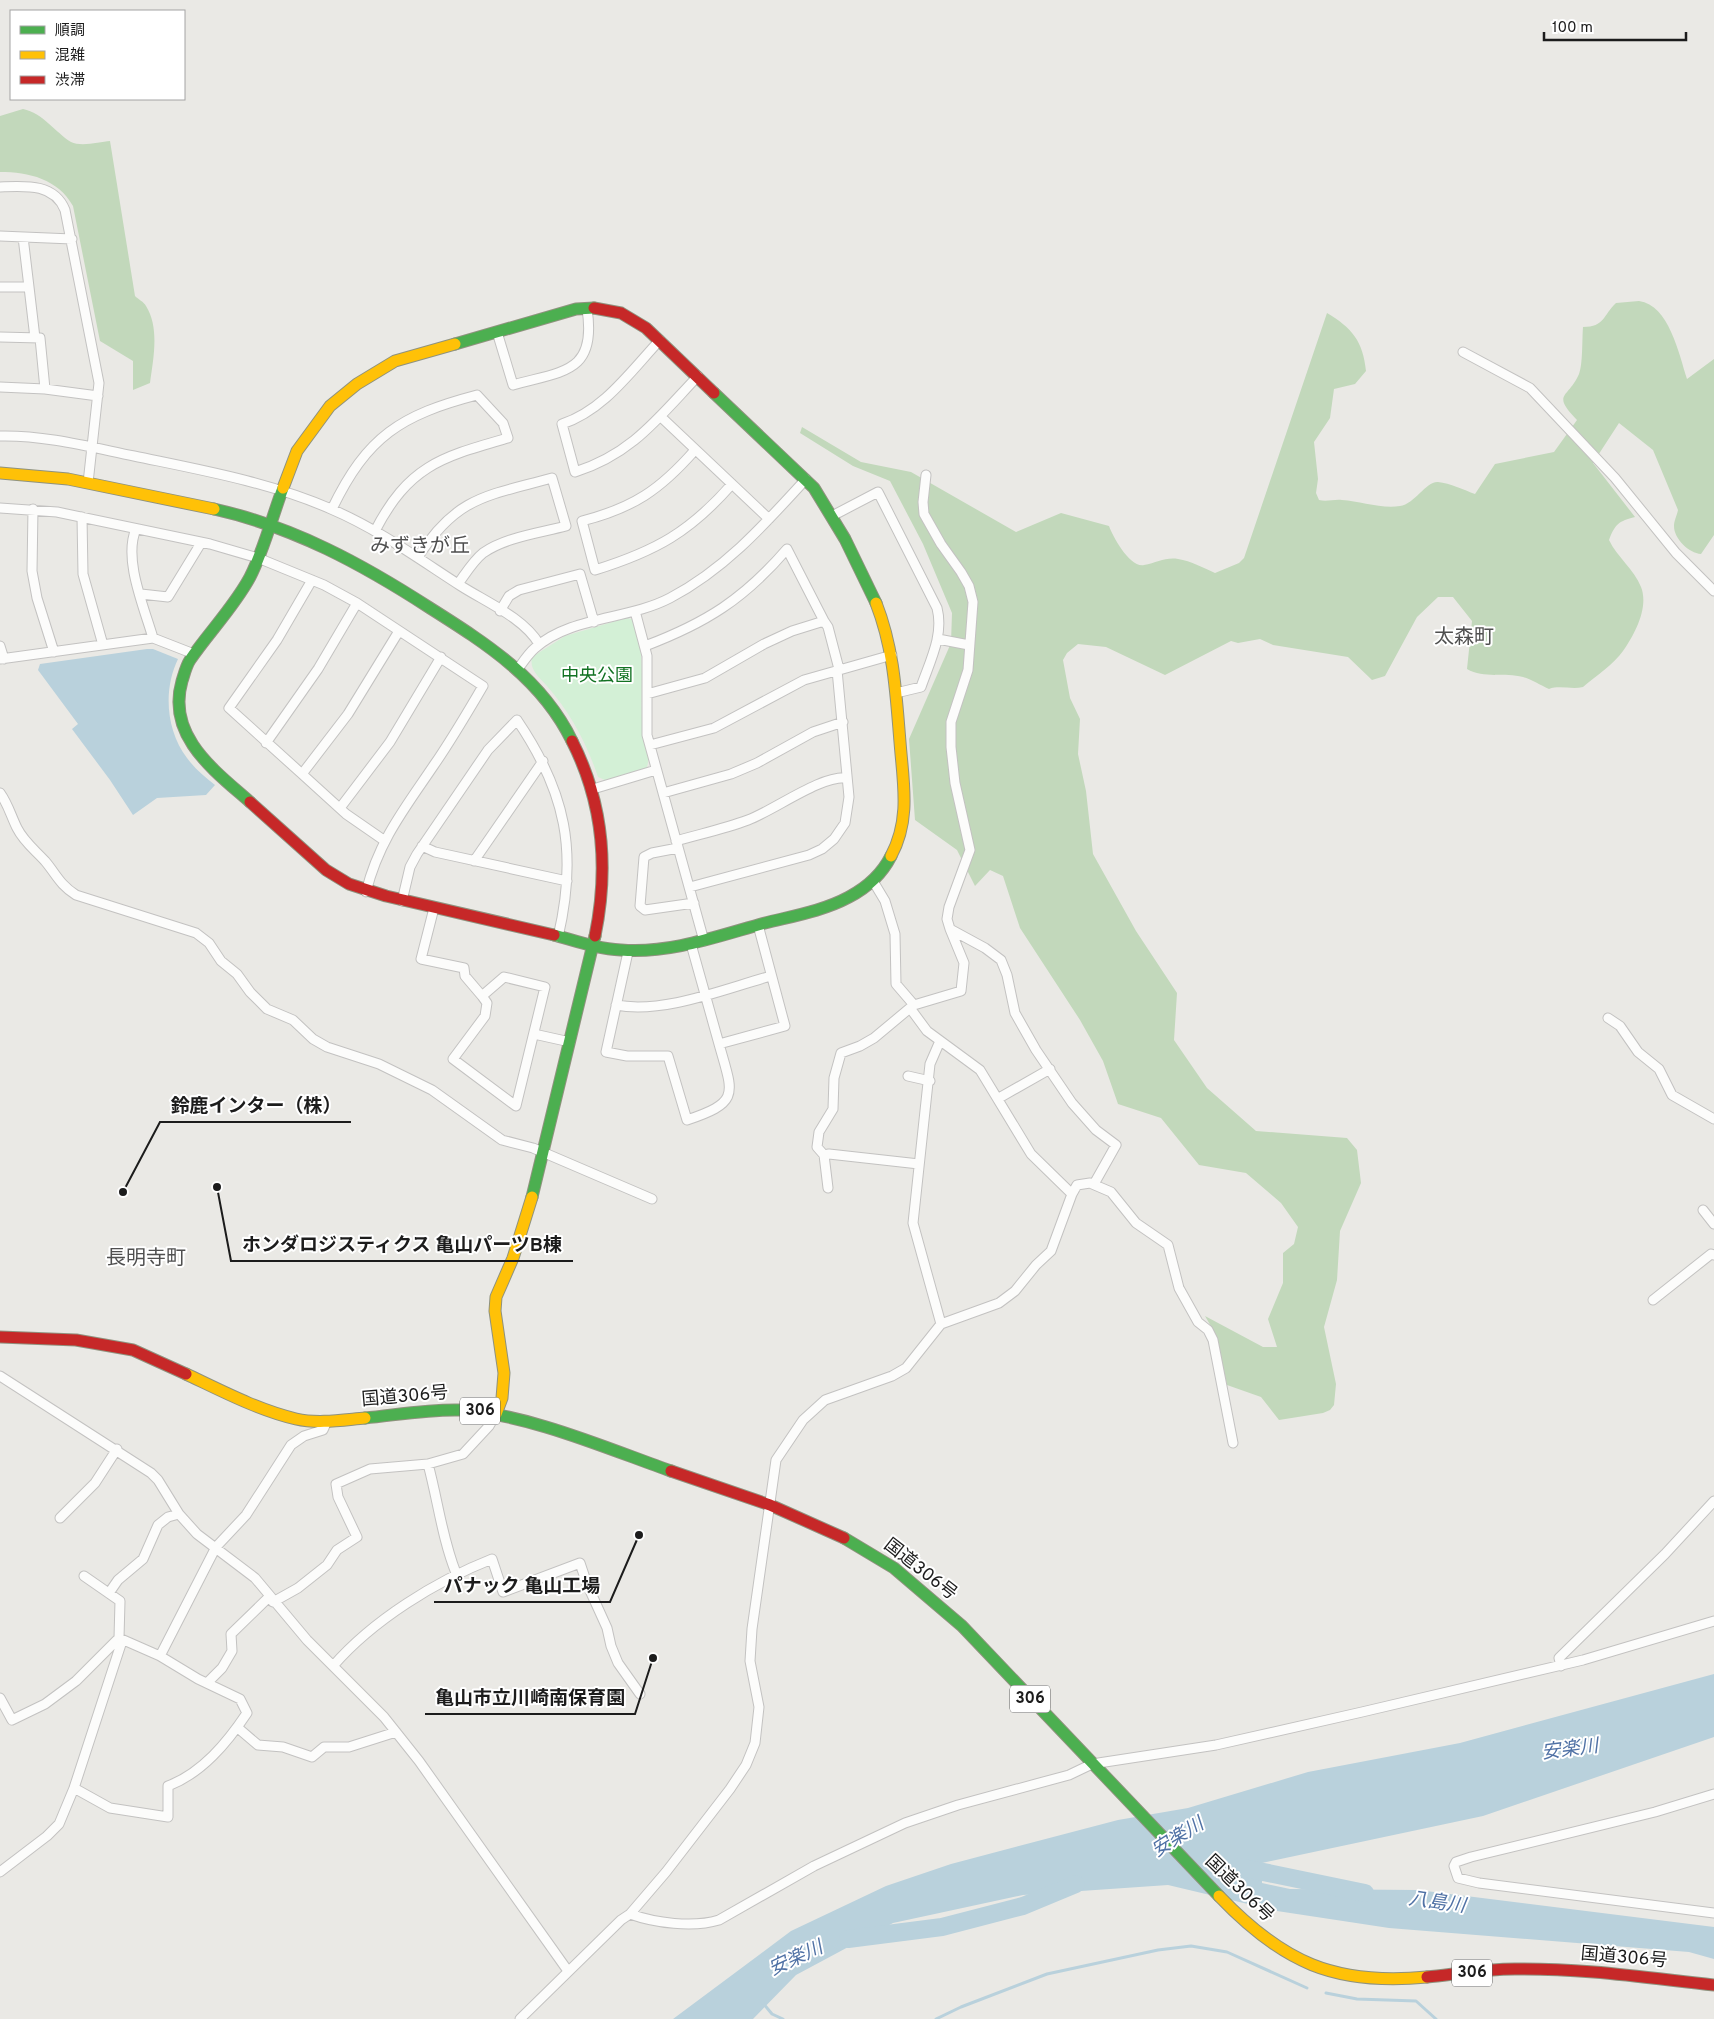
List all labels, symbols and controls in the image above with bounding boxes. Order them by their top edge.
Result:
legend [10,10,185,100]
scale bar [1544,10,1686,42]
text: 100 m [1552,19,1593,38]
text: 順調 [55,22,85,41]
text: 混雑 [55,47,85,66]
text: 渋滞 [55,72,85,91]
district label: みずきが丘 [370,534,470,560]
district label: 太森町 [1434,625,1494,651]
park label: 中央公園 [561,665,633,688]
callout: 鈴鹿インター（株） [160,1088,351,1122]
text: 鈴鹿インター（株） [170,1095,342,1119]
callout: ホンダロジスティクス 亀山パーツB棟 [231,1227,573,1261]
text: ホンダロジスティクス 亀山パーツB棟 [242,1234,562,1258]
district label: 長明寺町 [106,1246,186,1272]
street label: 国道306号 [361,1382,449,1412]
road number: 306 [460,1398,500,1424]
street label: 国道306号 [879,1534,961,1606]
callout: パナック 亀山工場 [434,1568,610,1602]
text: パナック 亀山工場 [444,1575,600,1599]
callout: 亀山市立川崎南保育園 [425,1680,635,1714]
road number: 306 [1010,1686,1050,1712]
text: 亀山市立川崎南保育園 [435,1687,625,1711]
water label: 安楽川 [1540,1734,1602,1765]
water label: 安楽川 [1147,1812,1210,1863]
street label: 国道306号 [1200,1851,1278,1927]
water label: 八島川 [1407,1887,1469,1919]
water label: 安楽川 [765,1935,829,1982]
street label: 国道306号 [1580,1943,1668,1973]
road number: 306 [1452,1960,1492,1986]

